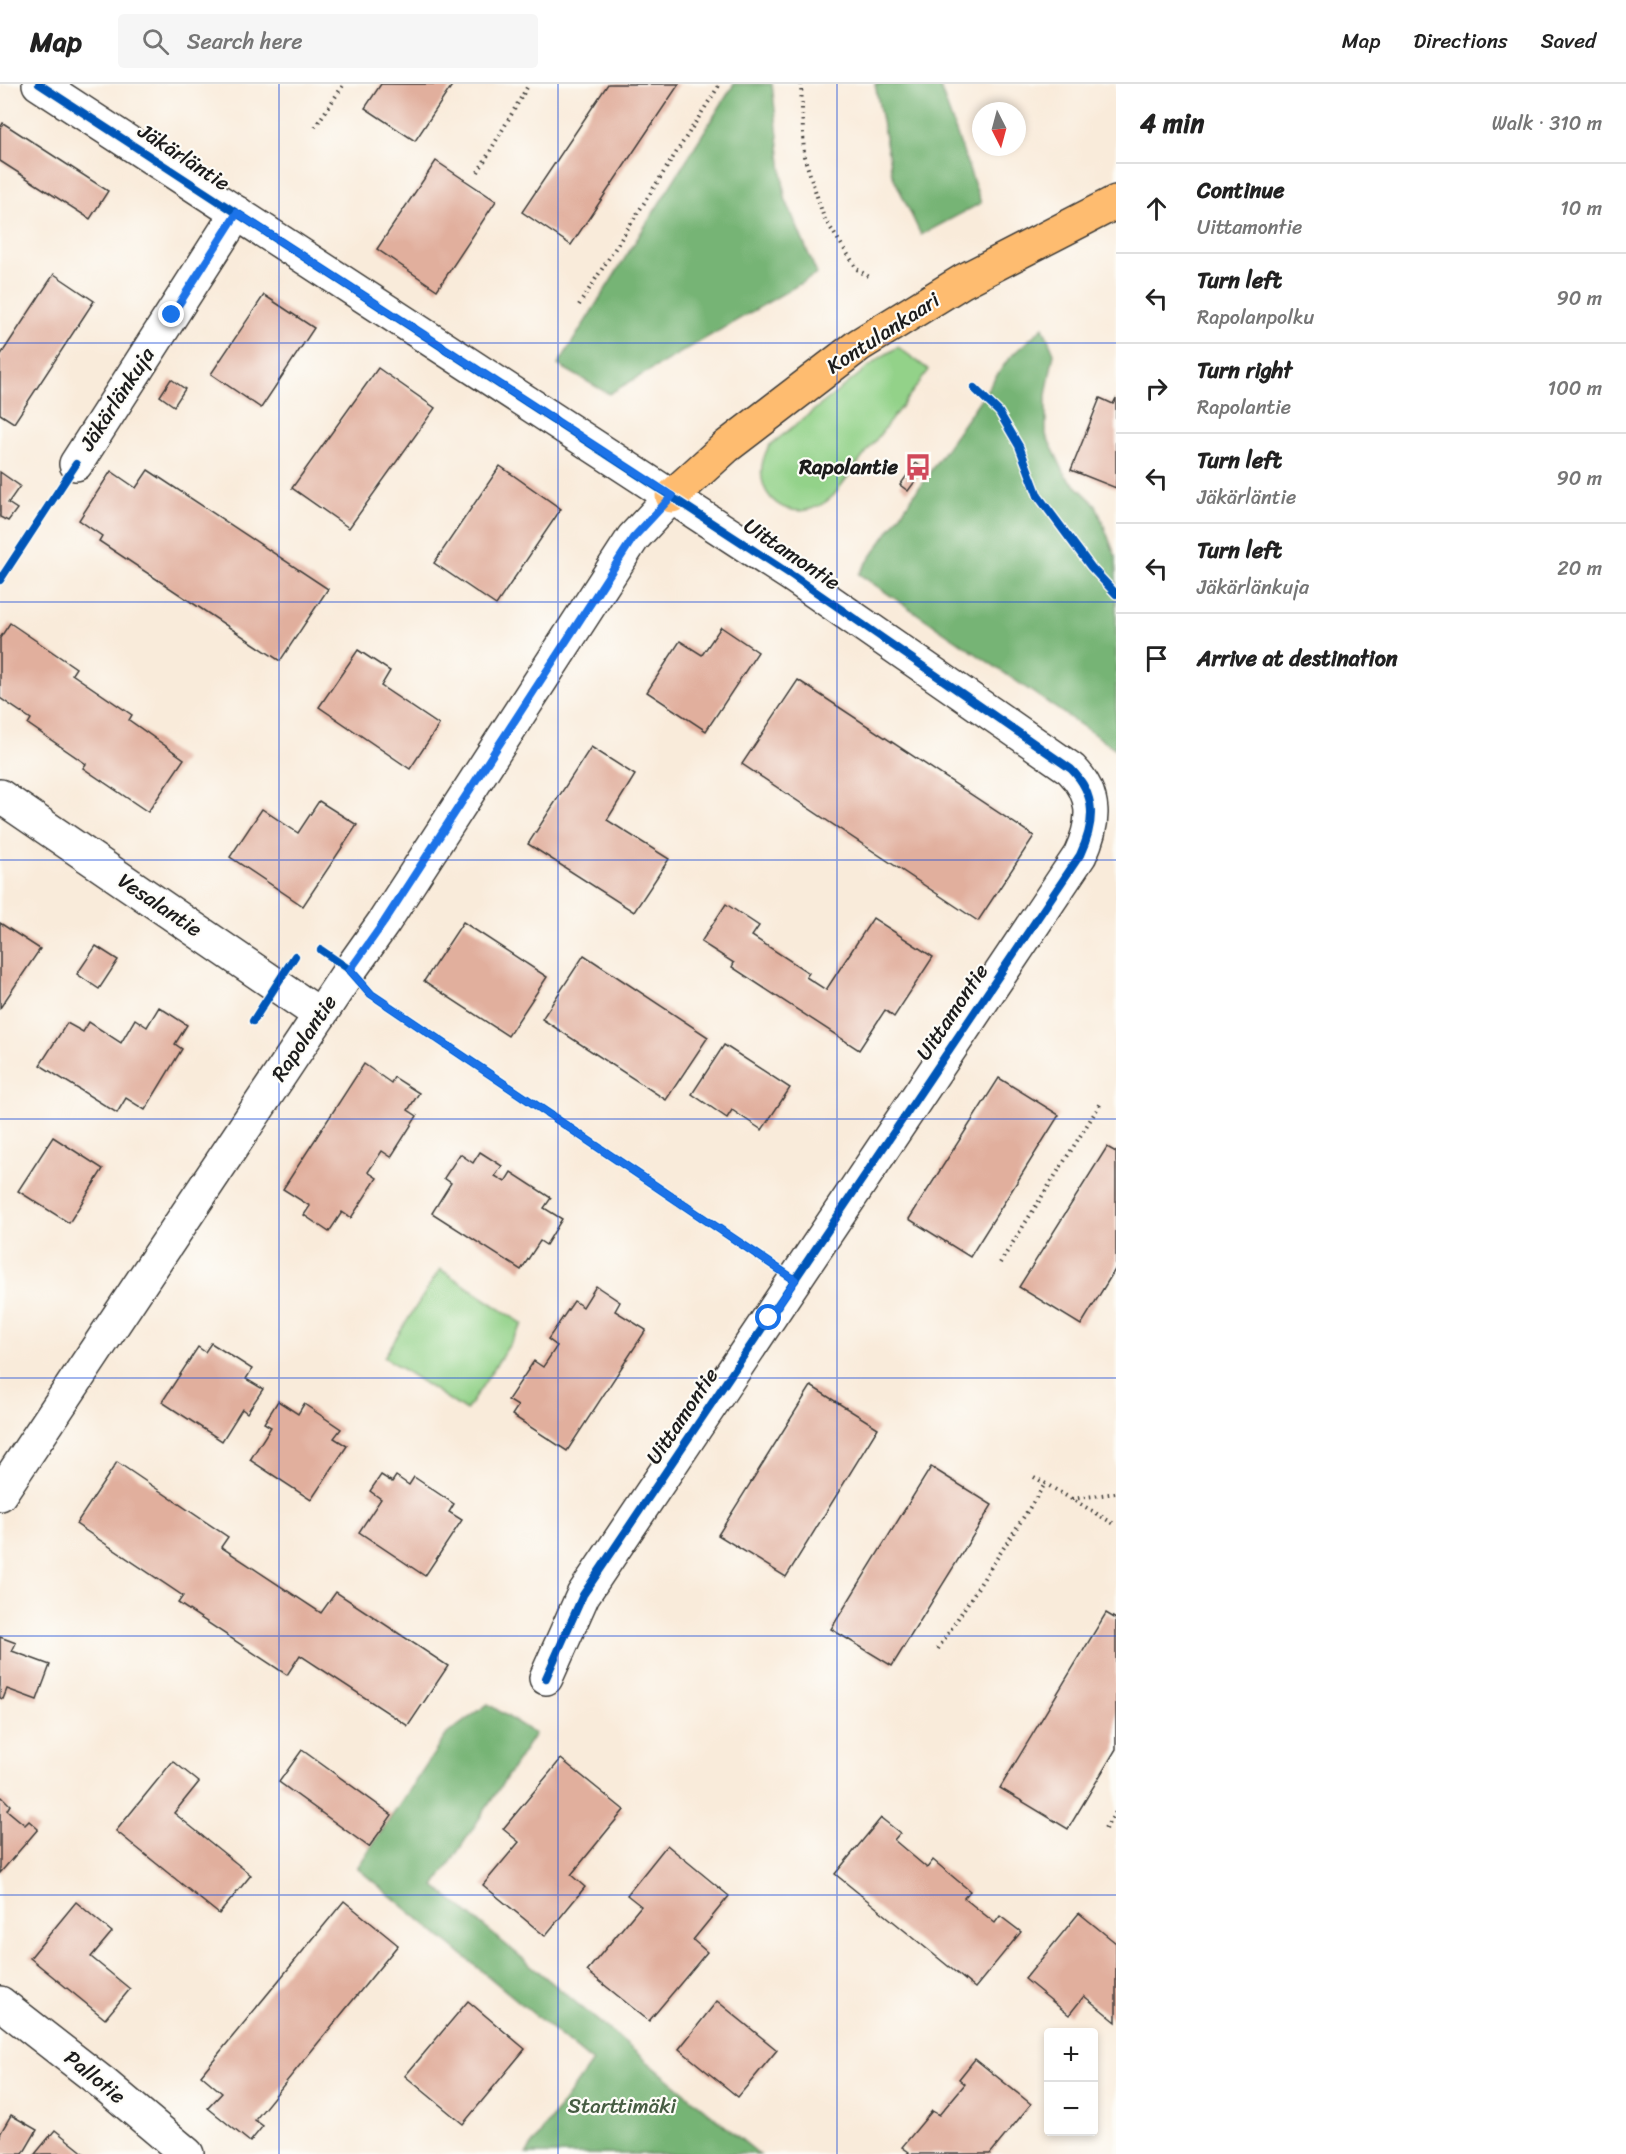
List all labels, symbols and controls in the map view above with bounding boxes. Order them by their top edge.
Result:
search box [118,14,538,68]
text: Map [30,17,82,66]
text: Search here [187,22,303,61]
text: Map [1342,22,1380,60]
text: Directions [1413,22,1508,60]
text: Saved [1541,22,1596,60]
icon: search [139,25,172,58]
text: 4 min [1140,100,1204,146]
north arrow [972,102,1026,156]
text: Walk · 310 m [1492,106,1602,141]
street label: Jäkärläntie [129,112,238,201]
text: Continue [1197,171,1285,210]
text: 10 m [1560,191,1602,226]
icon: ahead [1140,192,1173,225]
text: Uittamontie [1197,210,1302,245]
text: Turn left [1197,261,1282,300]
street label: Kontulankaari [818,281,949,384]
text: 90 m [1557,281,1602,316]
icon: left [1140,282,1173,315]
text: Rapolanpolku [1197,300,1314,335]
route end [158,301,184,327]
street label: Jäkärlänkuja [68,339,165,460]
text: Turn right [1197,351,1292,390]
text: 100 m [1548,371,1602,406]
icon: right [1140,372,1173,405]
text: Rapolantie [1197,390,1291,425]
text: Turn left [1197,441,1282,480]
place label: Rapolantie [798,448,898,486]
bus stop icon: Rapolantie [903,452,933,482]
text: 90 m [1557,461,1602,496]
icon: left [1140,462,1173,495]
text: Jäkärläntie [1197,480,1296,515]
street label: Uittamontie [736,507,849,601]
text: Turn left [1197,531,1282,570]
text: 20 m [1557,551,1602,586]
icon: left [1140,552,1173,585]
text: Jäkärlänkuja [1197,570,1309,605]
text: Arrive at destination [1197,639,1398,678]
icon: arrive [1140,642,1173,675]
street label: Vesalantie [110,863,210,948]
street label: Uittamontie [905,955,999,1068]
street label: Rapolantie [261,986,347,1090]
route start [755,1304,781,1330]
street label: Uittamontie [635,1359,729,1472]
map controls [1044,2028,1098,2136]
button: + [1044,2028,1098,2082]
street label: Pallotie [55,2040,135,2114]
button: − [1044,2082,1098,2136]
park label: Starttimäki [568,2087,677,2125]

